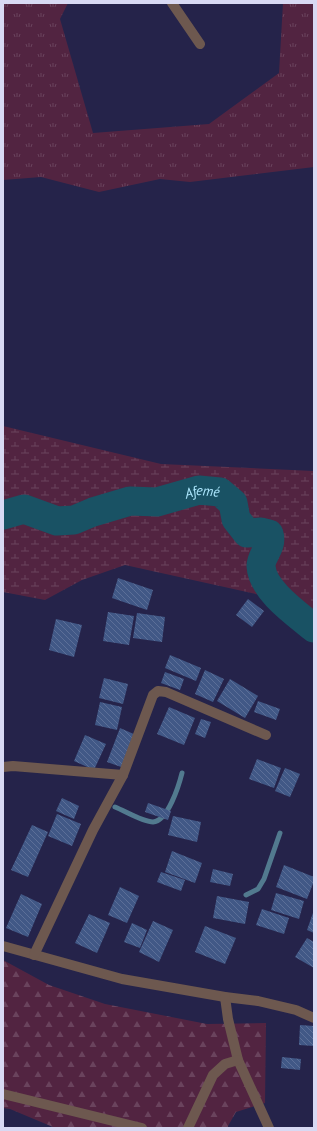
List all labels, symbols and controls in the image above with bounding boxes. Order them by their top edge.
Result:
water label: Afemé [182,481,221,503]

